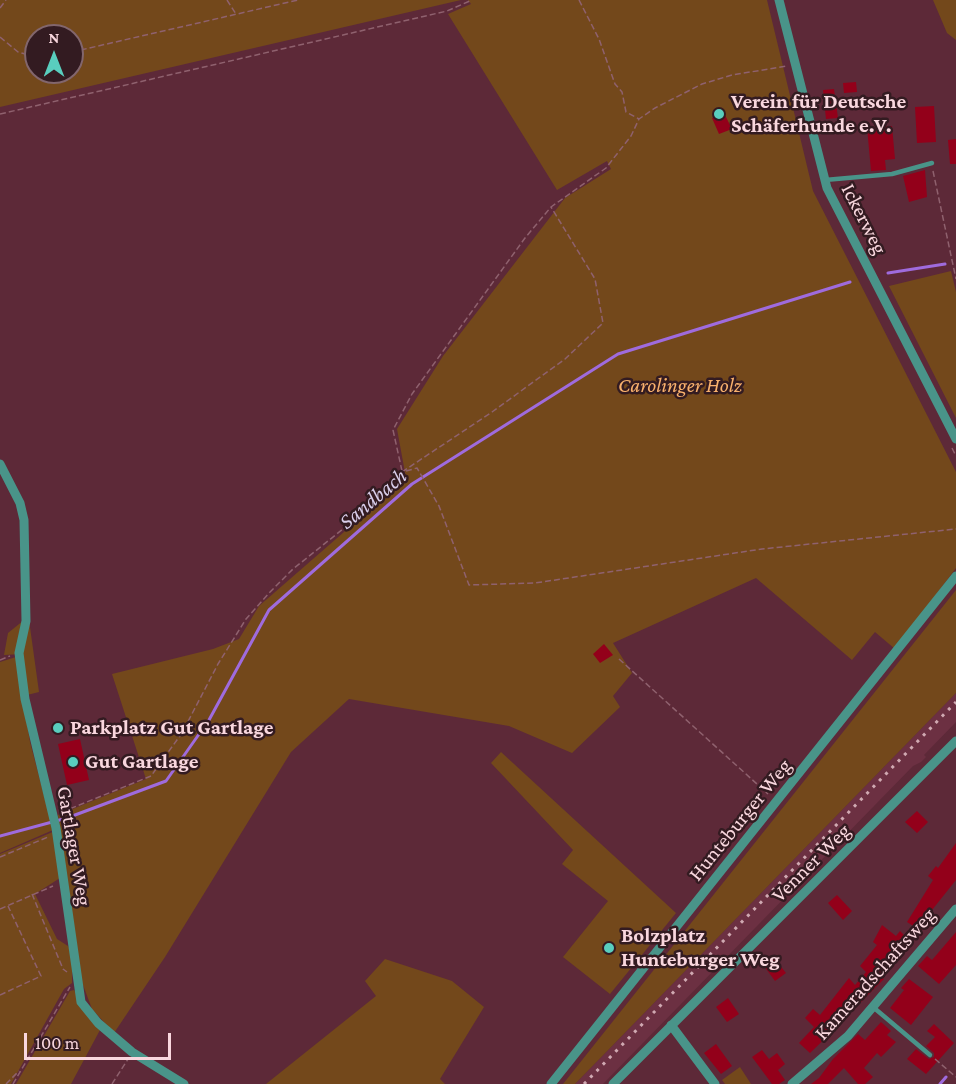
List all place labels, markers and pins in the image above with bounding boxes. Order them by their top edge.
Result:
place label: Verein für Deutsche Schäferhunde e.V. [731,89,906,139]
marker: Verein für Deutsche Schäferhunde e.V. [712,107,726,121]
place label: Parkplatz Gut Gartlage [70,715,274,741]
marker: Parkplatz Gut Gartlage [51,721,65,735]
place label: Gut Gartlage [85,749,198,775]
marker: Gut Gartlage [66,755,80,769]
place label: Bolzplatz Hunteburger Weg [621,923,780,973]
marker: Bolzplatz Hunteburger Weg [602,941,616,955]

